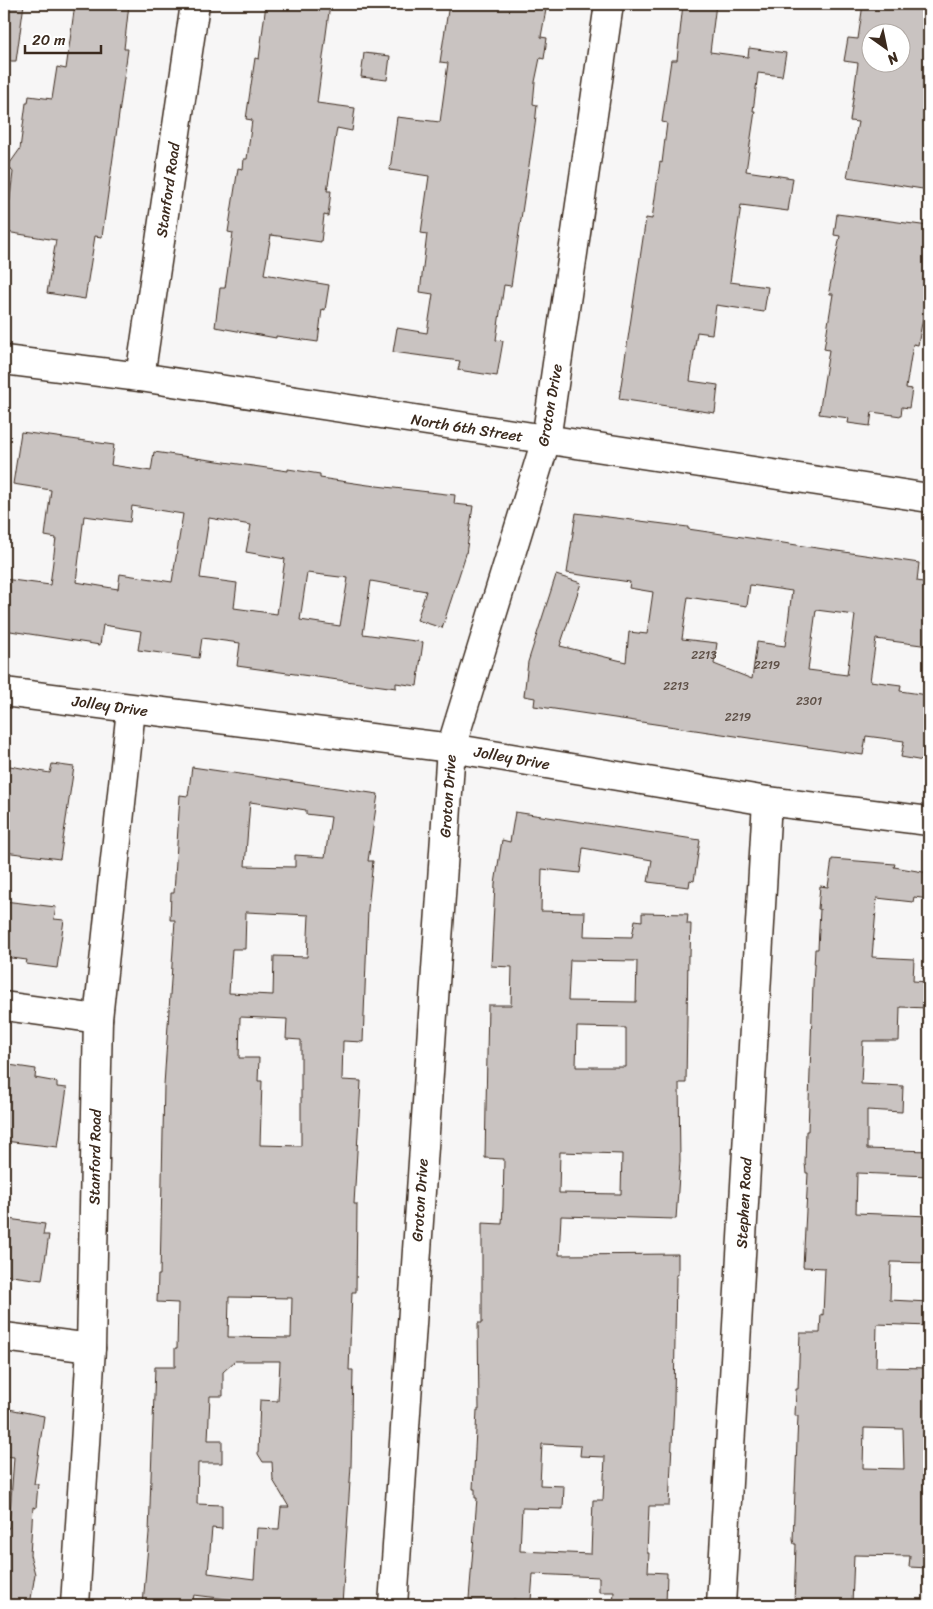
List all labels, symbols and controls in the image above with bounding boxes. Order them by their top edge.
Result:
scale bar [25,22,101,54]
north arrow [860,22,910,72]
text: 20 m [32,27,66,53]
text: N [882,45,905,72]
street label: Stanford Road [148,140,188,239]
street label: Groton Drive [530,361,570,448]
street label: North 6th Street [409,406,525,450]
house number: 2213 [691,644,717,666]
house number: 2219 [754,654,780,676]
house number: 2213 [663,675,689,697]
street label: Jolley Drive [69,688,150,724]
house number: 2301 [796,690,822,712]
house number: 2219 [725,706,751,728]
street label: Jolley Drive [471,738,552,777]
street label: Groton Drive [432,753,464,838]
street label: Stanford Road [81,1108,109,1205]
street label: Stephen Road [729,1156,759,1249]
street label: Groton Drive [404,1157,436,1242]

